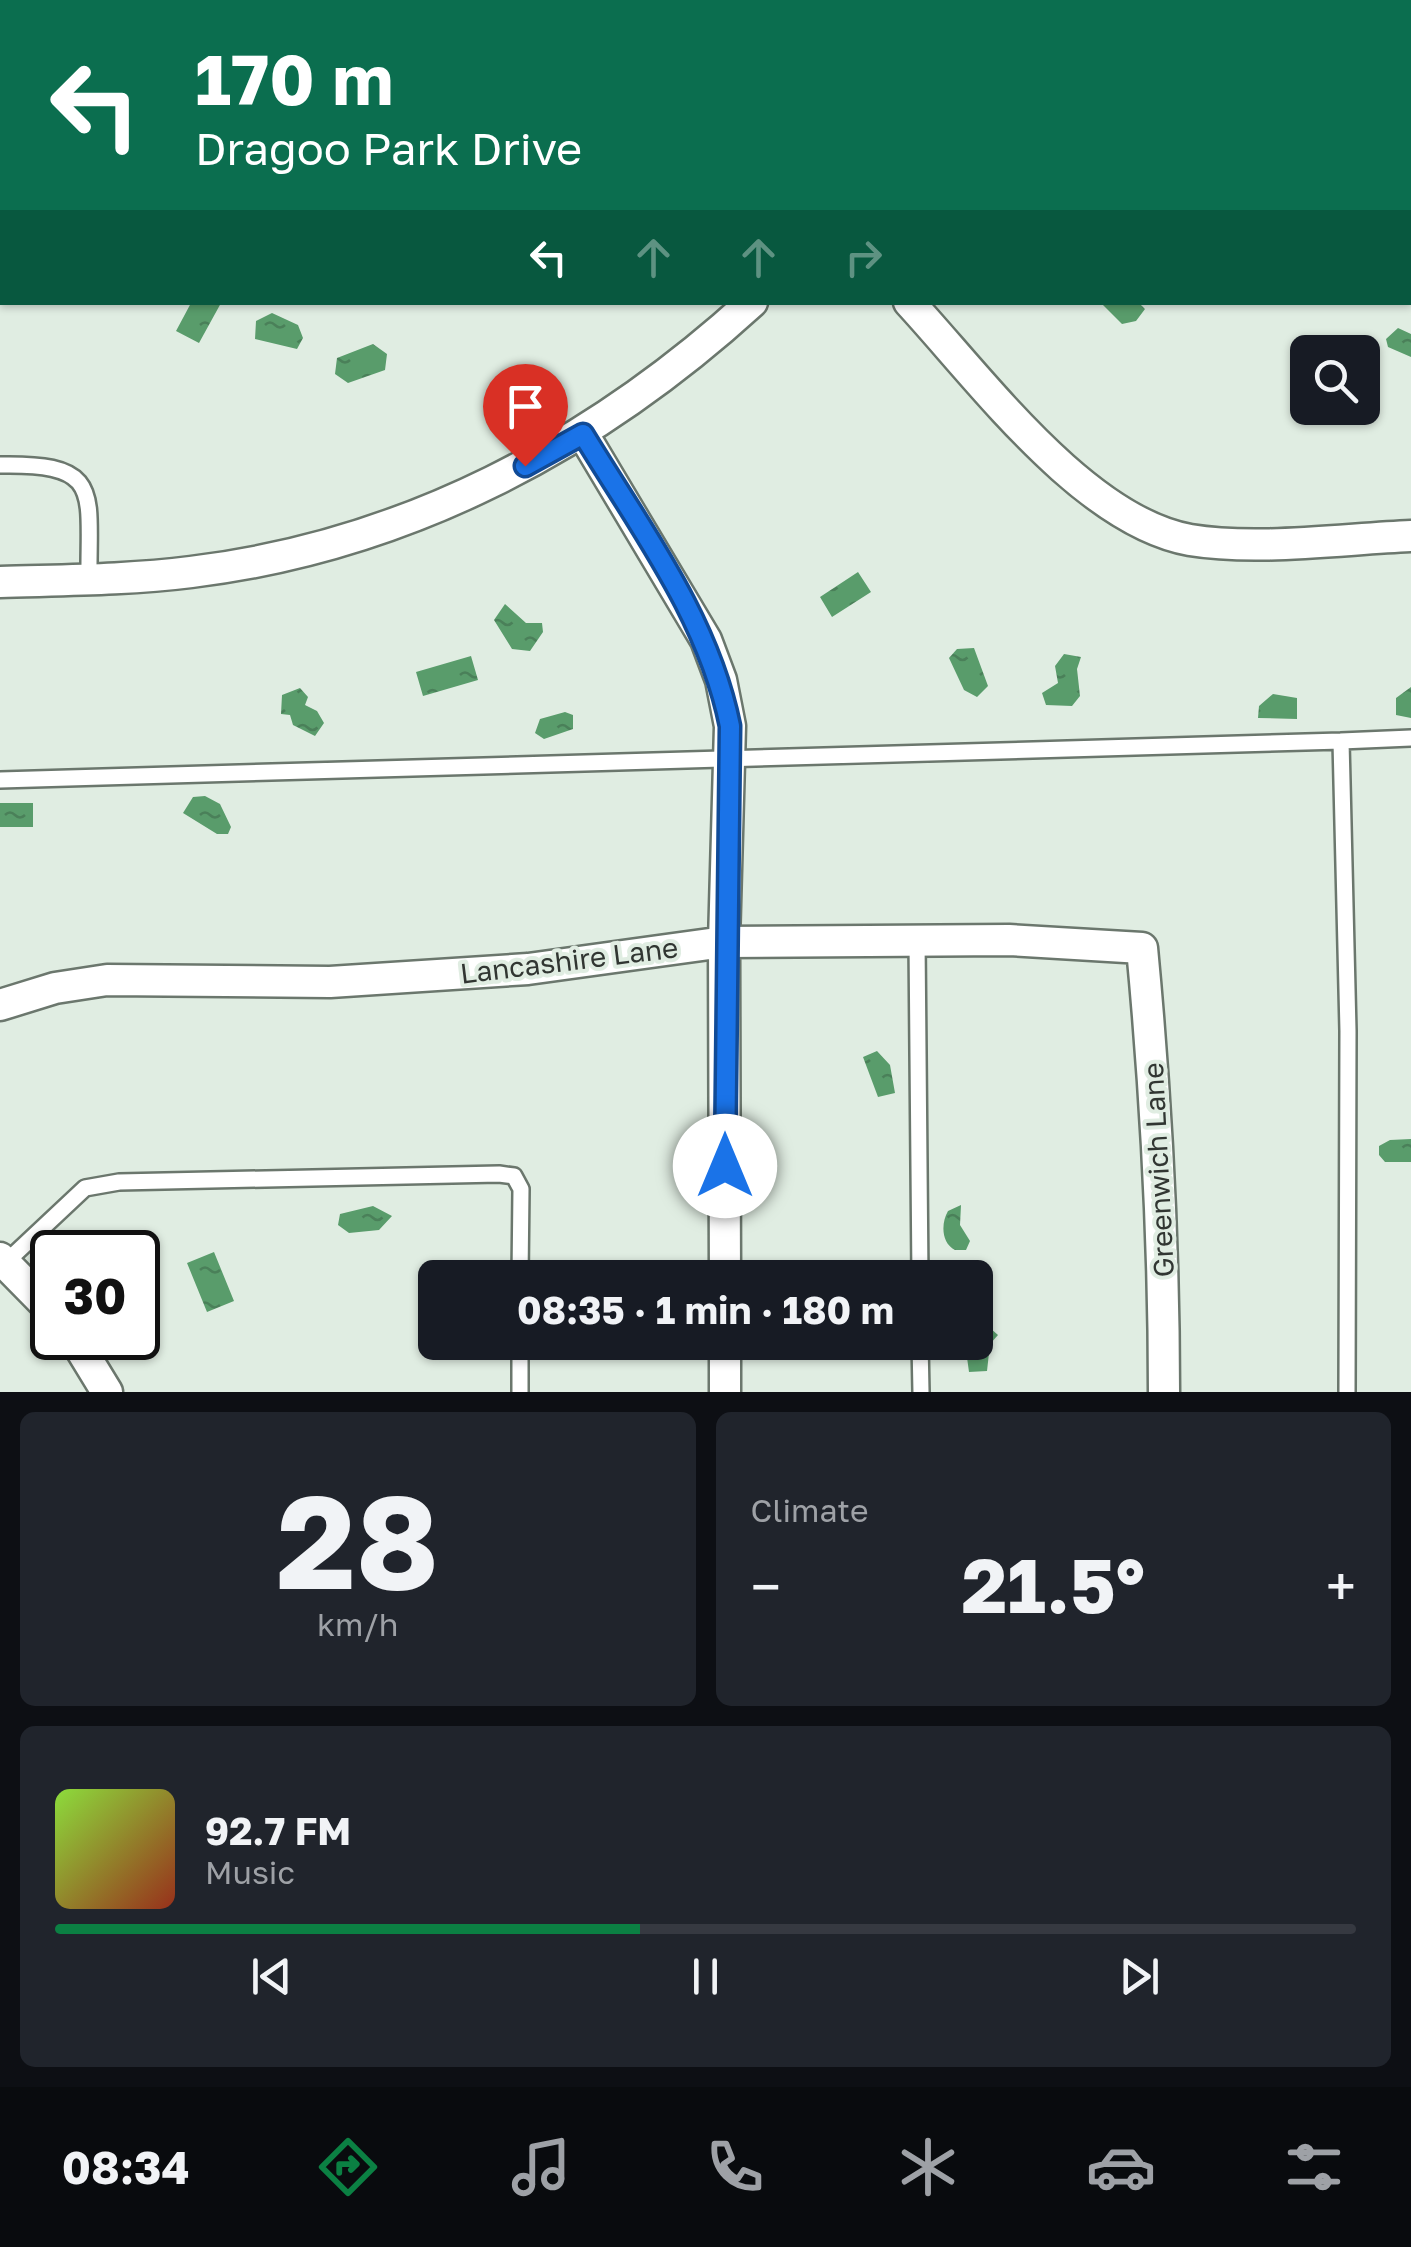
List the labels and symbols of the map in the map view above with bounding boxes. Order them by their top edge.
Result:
pin [483,364,568,467]
street label: Lancashire Lane [458,930,680,990]
street label: Greenwich Lane [1136,1062,1180,1278]
position arrow [673,1114,777,1218]
speed limit sign: 30 [30,1230,160,1360]

